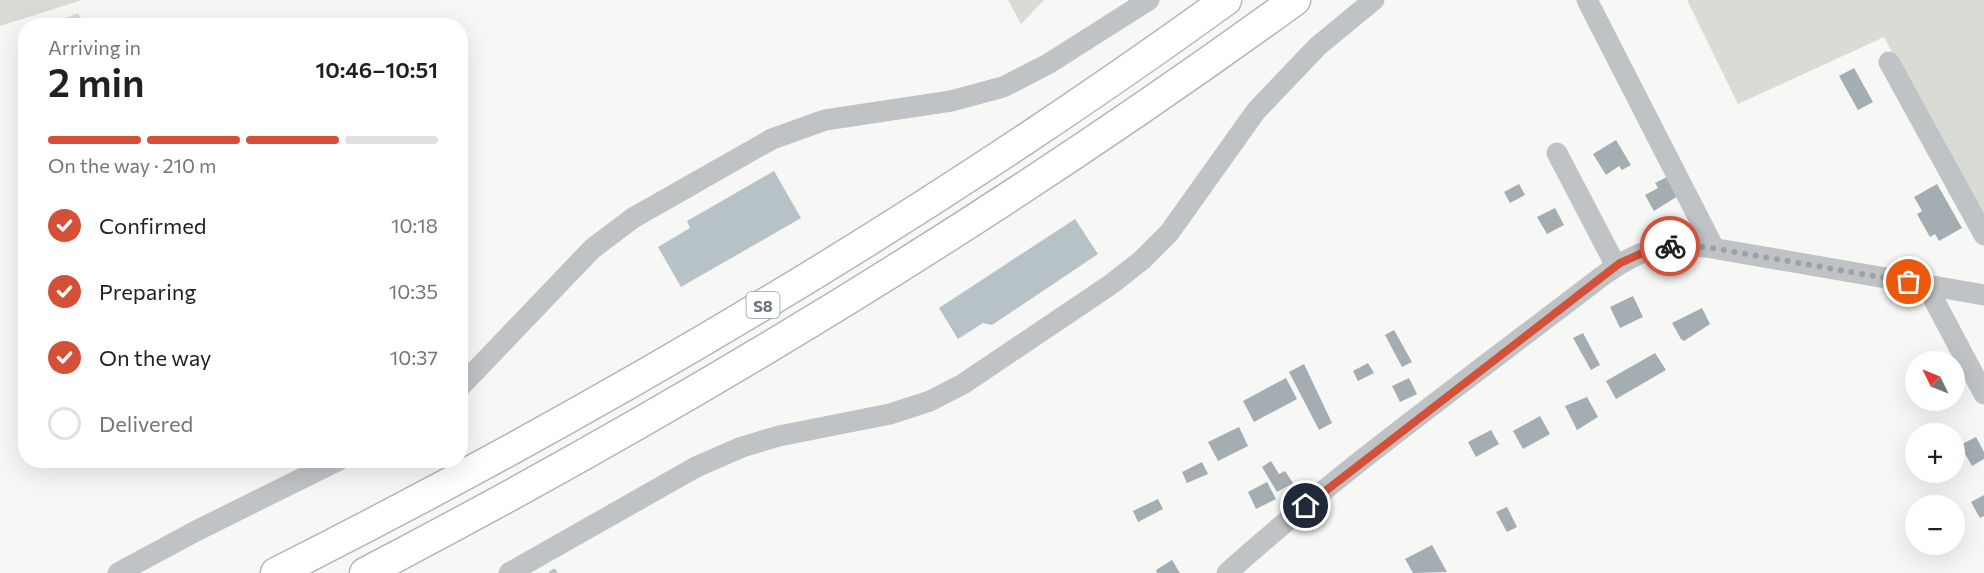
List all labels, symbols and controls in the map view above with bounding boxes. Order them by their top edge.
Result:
text: Arriving in [48,35,141,59]
text: 10:46–10:51 [315,56,438,83]
text: 2 min [48,57,145,105]
text: On the way · 210 m [48,153,216,177]
icon: check [48,209,81,242]
text: Confirmed [99,212,206,239]
text: 10:18 [391,213,438,237]
courier [1640,216,1700,276]
icon: bike [1654,230,1687,263]
pin [1883,256,1934,307]
icon: bag [1892,265,1925,298]
icon: check [48,275,81,308]
text: Preparing [99,278,196,305]
text: 10:35 [389,279,438,303]
road number: S8 [746,292,780,318]
icon: check [48,341,81,374]
text: On the way [99,344,211,371]
text: 10:37 [390,345,438,369]
north arrow [1905,351,1965,411]
map controls [1905,351,1965,555]
text: Delivered [99,410,193,437]
button: + [1905,423,1965,483]
pin [1280,480,1331,531]
icon: home [1289,489,1322,522]
button: − [1905,495,1965,555]

